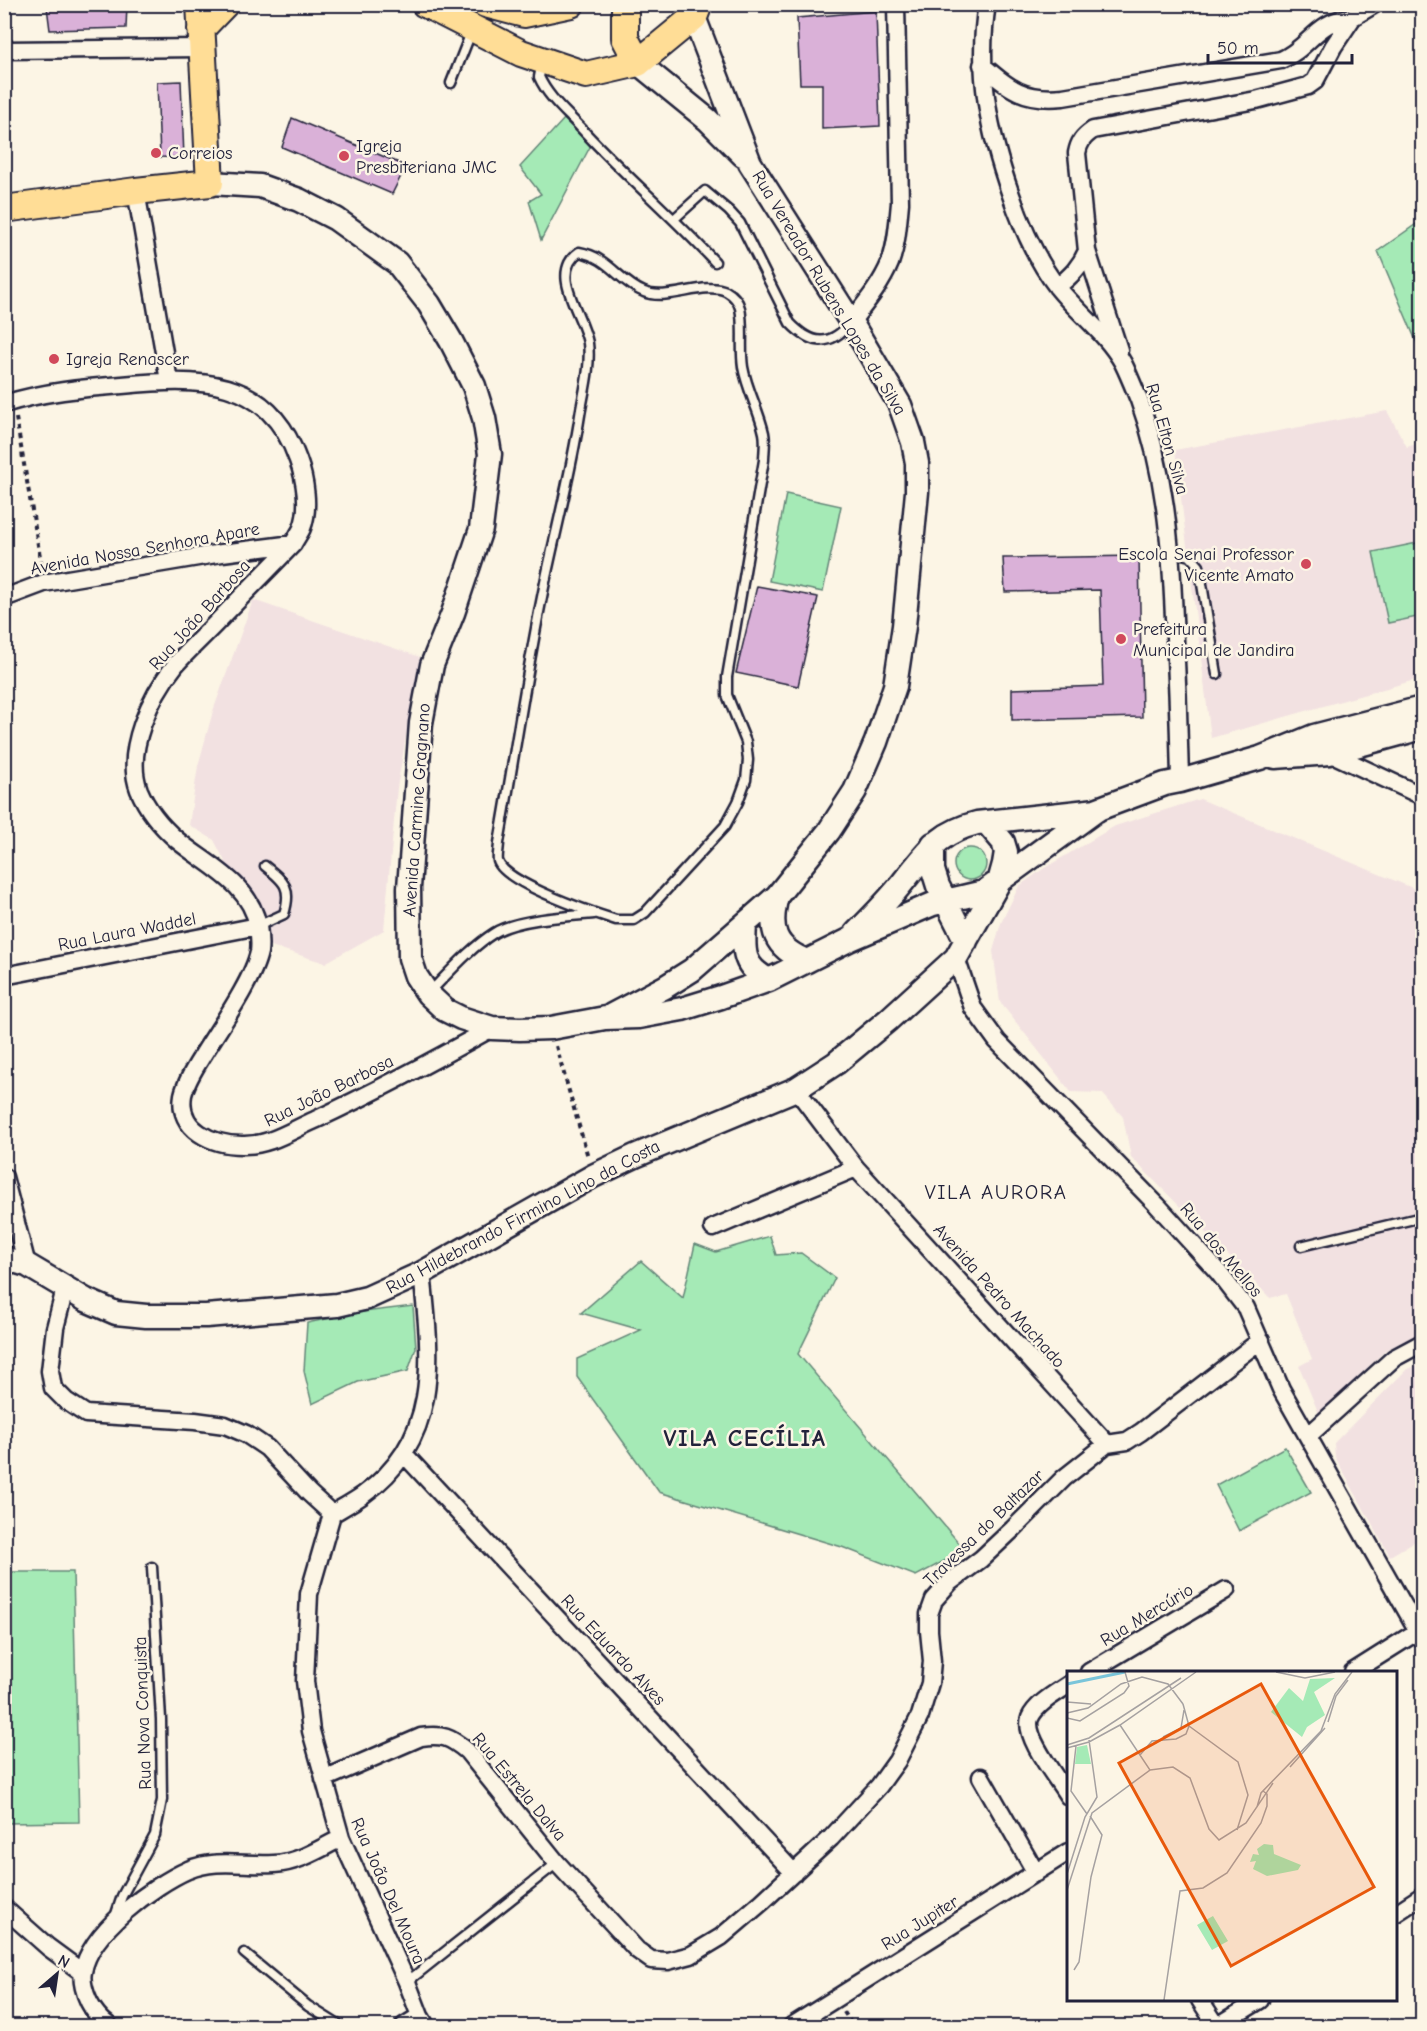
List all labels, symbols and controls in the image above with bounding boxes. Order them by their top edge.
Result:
scale bar [1208,27,1352,65]
text: 50 m [1217,38,1259,59]
place label: Igreja Presbiteriana JMC [356,136,497,178]
place label: Correios [168,143,233,164]
marker: Correios [149,146,163,160]
marker: Igreja Presbiteriana JMC [337,149,351,163]
street label: Rua Vereador Rubens Lopes da Silva [747,167,911,419]
place label: Igreja Renascer [66,349,190,370]
marker: Igreja Renascer [47,352,61,366]
street label: Rua Elton Silva [1141,381,1193,497]
street label: Avenida Nossa Senhora Apare [29,518,261,580]
place label: Escola Senai Professor Vicente Amato [1118,544,1295,586]
street label: Rua João Barbosa [145,556,255,674]
marker: Escola Senai Professor Vicente Amato [1299,557,1313,571]
place label: Prefeitura Municipal de Jandira [1133,619,1295,661]
marker: Prefeitura Municipal de Jandira [1114,632,1128,646]
street label: Avenida Carmine Gragnano [399,702,435,918]
street label: Rua Laura Waddel [56,908,198,956]
street label: Rua João Barbosa [261,1051,397,1131]
street label: Rua Hildebrando Firmino Lino da Costa [383,1136,663,1298]
district label: VILA AURORA [924,1180,1068,1204]
street label: Rua dos Mellos [1175,1199,1267,1301]
street label: Avenida Pedro Machado [929,1220,1069,1372]
district label: VILA CECÍLIA [664,1424,826,1452]
street label: Travessa do Baltazar [919,1465,1049,1591]
street label: Rua Mercúrio [1097,1579,1197,1651]
street label: Rua Eduardo Alves [556,1590,670,1710]
street label: Rua Nova Conquista [130,1636,156,1790]
inset map [1067,1671,1397,2001]
street label: Rua Estrela Dalva [468,1729,570,1845]
street label: Rua João Del Moura [346,1815,430,1967]
street label: Rua Jupiter [878,1891,963,1955]
north arrow [27,1944,87,2004]
text: N [55,1951,73,1972]

